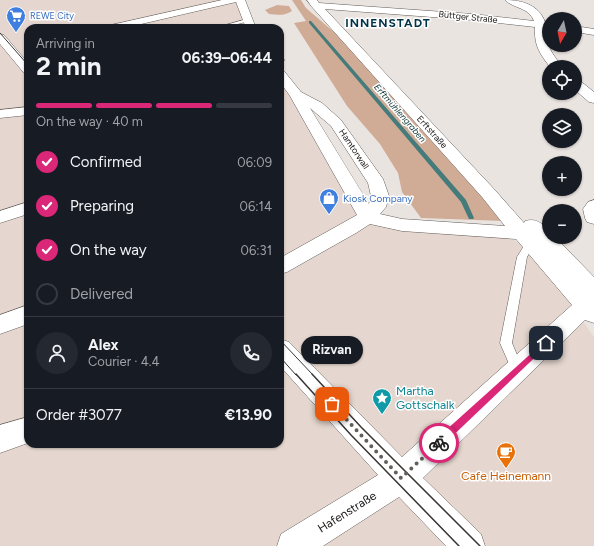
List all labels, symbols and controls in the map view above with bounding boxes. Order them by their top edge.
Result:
supermarket icon: REWE City [5,5,27,33]
street label: Büttger Straße [438,8,498,25]
place label: REWE City [30,10,74,21]
north arrow [542,12,582,52]
map controls [542,12,582,244]
district label: INNENSTADT [345,16,431,30]
text: Arriving in [36,36,95,51]
text: 06:39–06:44 [182,49,272,67]
text: 2 min [36,50,102,82]
button: locate [542,60,582,100]
water label: Erftmühlengraben [372,81,429,144]
button: layers [542,108,582,148]
street label: Erftstraße [415,113,450,150]
text: On the way · 40 m [36,114,143,129]
street label: Hamtorwall [337,127,372,171]
icon: check [36,151,58,173]
text: Confirmed [70,153,142,171]
text: 06:09 [237,155,272,170]
button: + [542,156,582,196]
shop icon: Kiosk Company [318,187,340,215]
place label: Kiosk Company [343,192,413,205]
icon: check [36,195,58,217]
text: Preparing [70,197,134,215]
text: 06:14 [240,199,272,214]
button: − [542,204,582,244]
icon: check [36,239,58,261]
text: On the way [70,241,147,259]
text: 06:31 [241,243,272,258]
text: Delivered [70,285,133,303]
pin [529,326,563,360]
button: person [36,332,78,374]
button: phone [230,332,272,374]
icon: home [535,332,557,354]
text: Alex [88,336,118,354]
callout: Rizvan [301,336,363,364]
text: Rizvan [312,342,352,357]
text: Courier · 4.4 [88,354,160,369]
place label: Martha Gottschalk [396,384,455,412]
pin [315,387,349,421]
place icon: Martha Gottschalk [371,387,393,415]
icon: bag [321,393,343,415]
text: Order #3077 [36,406,122,424]
text: €13.90 [225,406,272,424]
courier [419,423,459,463]
icon: bike [428,432,450,454]
cafe icon: Cafe Heinemann [495,441,517,469]
place label: Cafe Heinemann [461,469,551,483]
street label: Hafenstraße [315,488,379,536]

